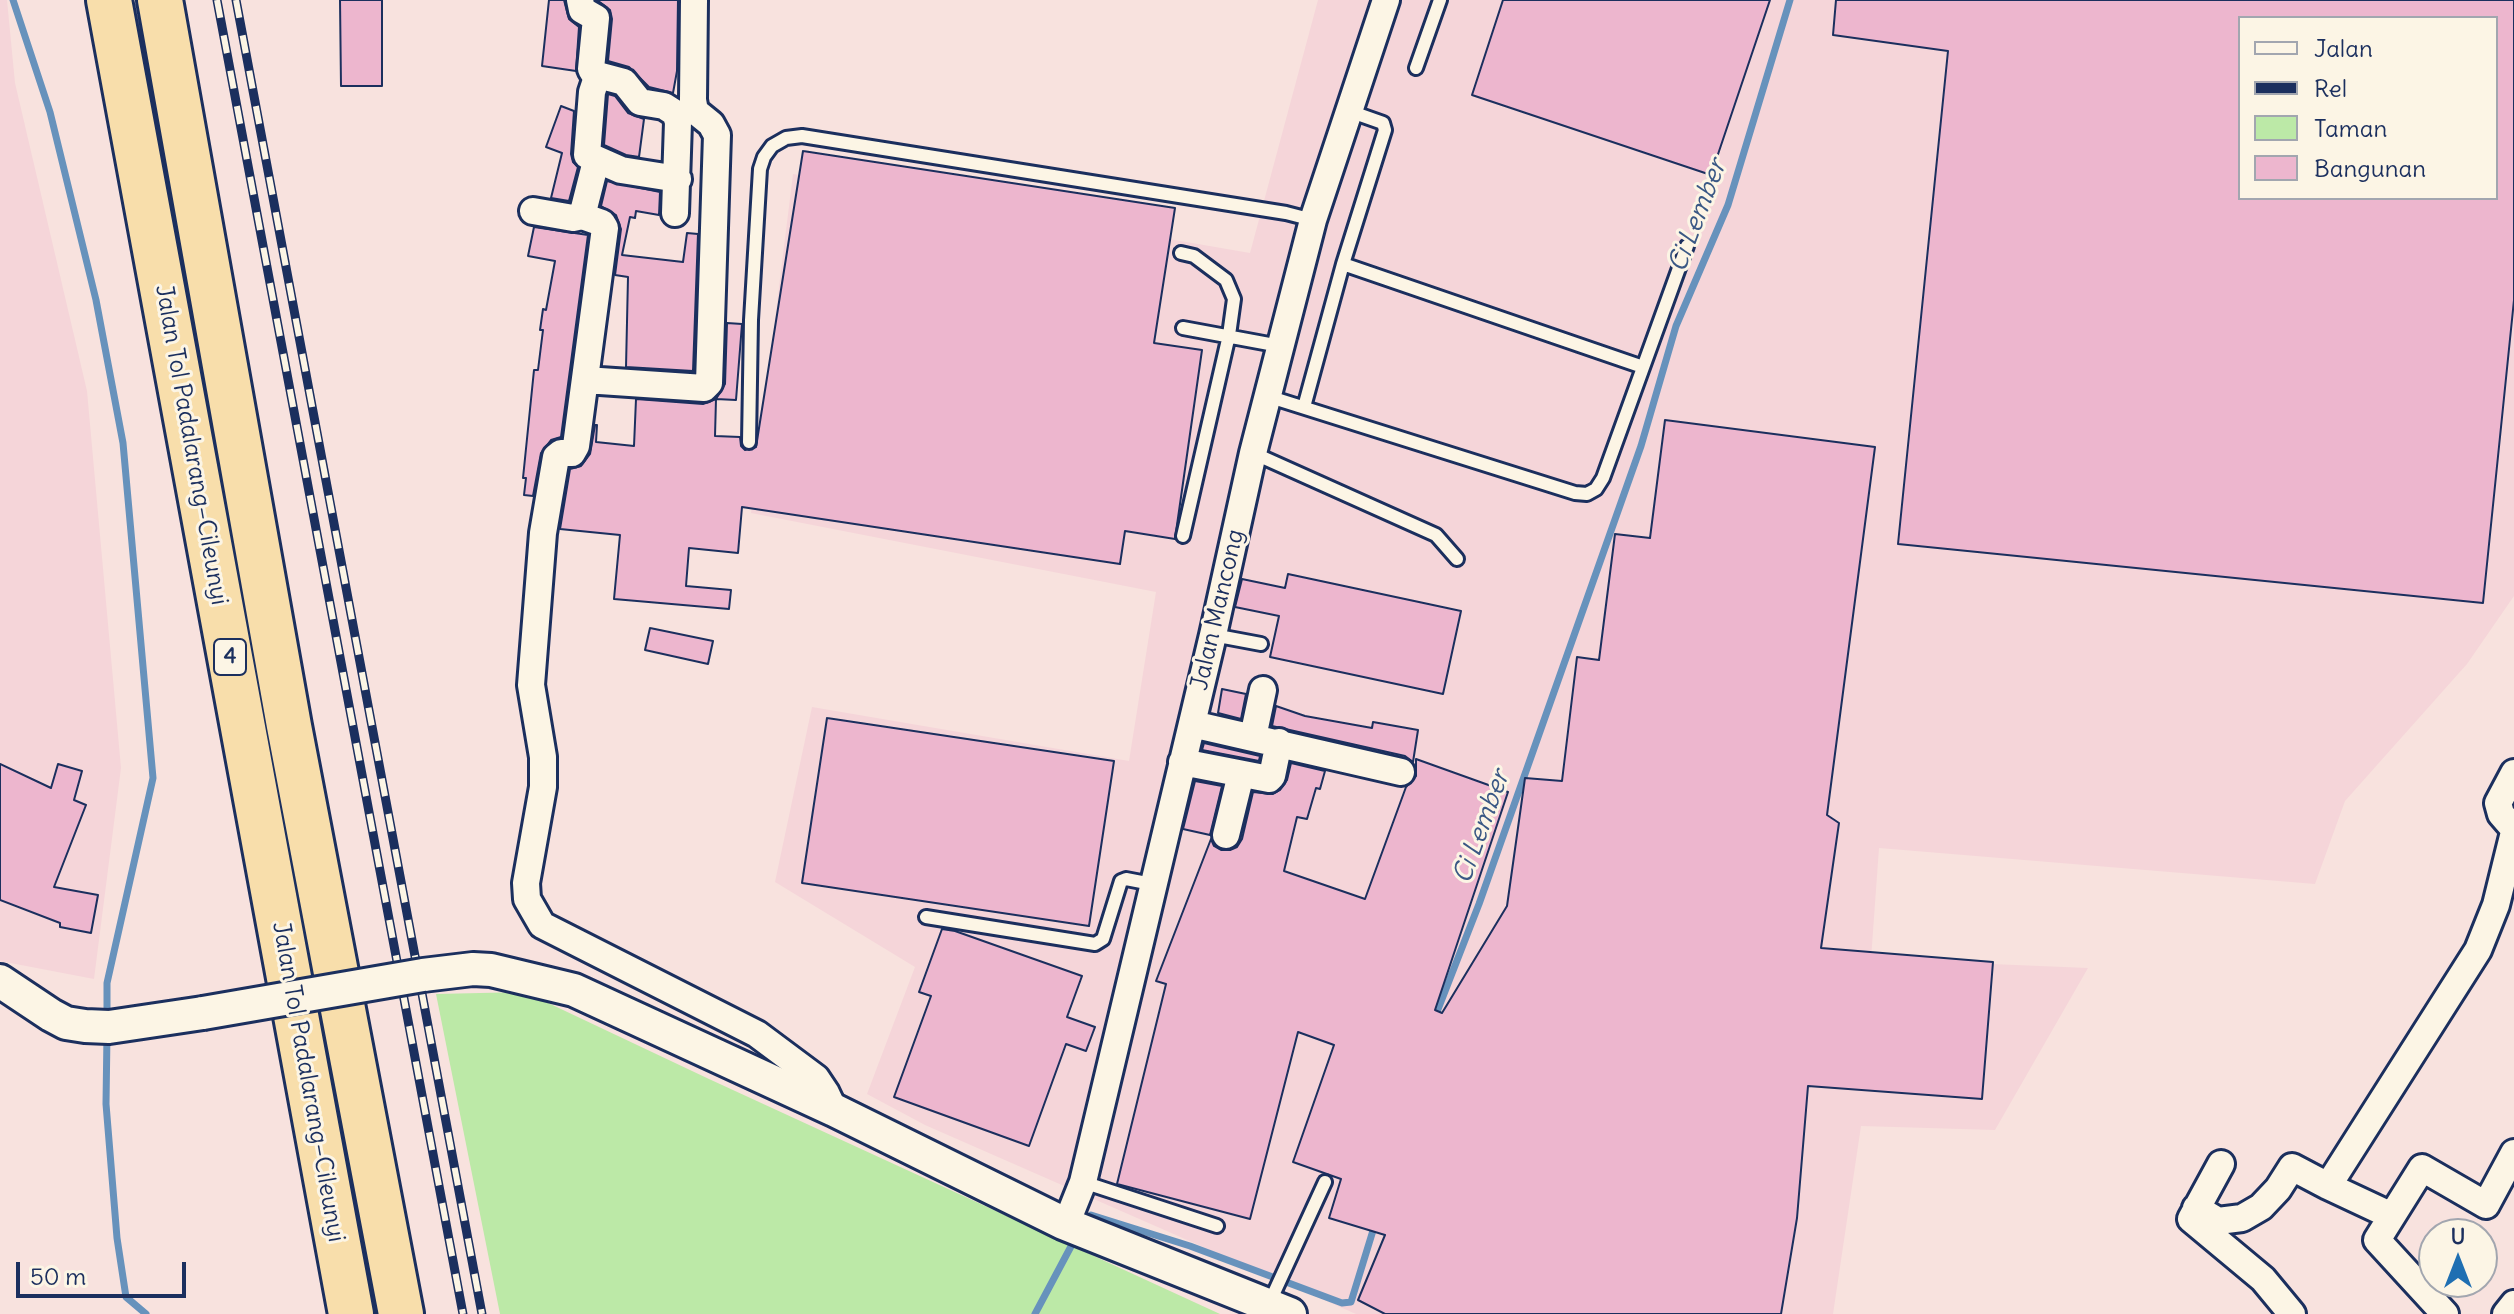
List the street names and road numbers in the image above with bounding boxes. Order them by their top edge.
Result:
street label: Jalan Tol Padalarang–Cileunyi [149,283,233,607]
street label: Jalan Mancong [1185,527,1251,693]
road number: 4 [214,639,246,675]
street label: Jalan Tol Padalarang–Cileunyi [266,920,350,1244]

